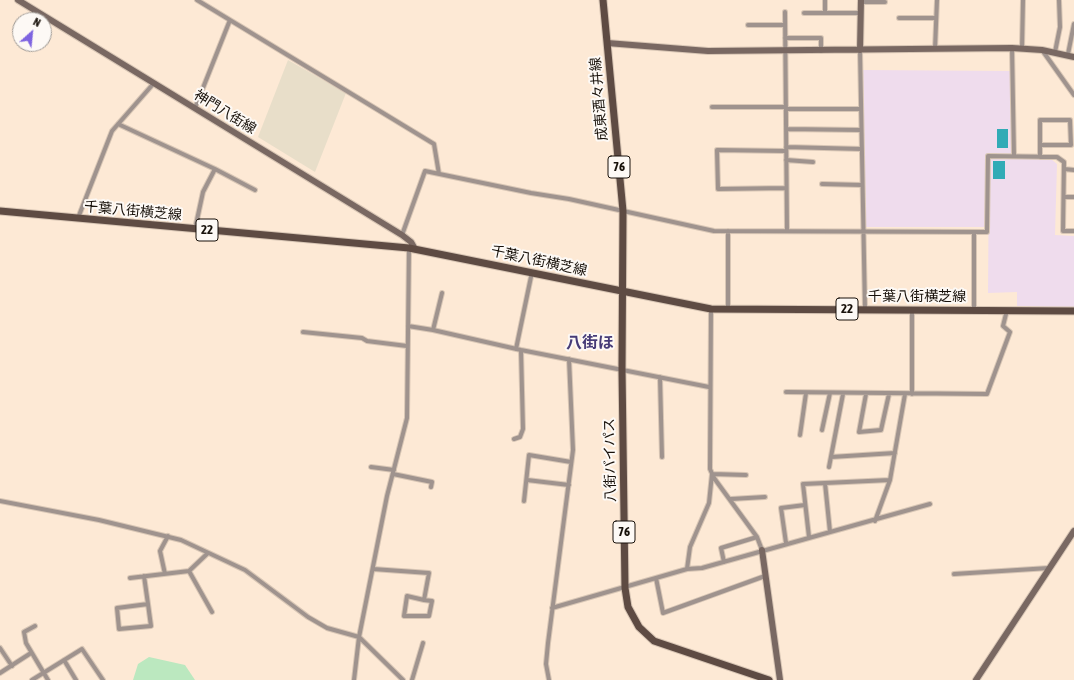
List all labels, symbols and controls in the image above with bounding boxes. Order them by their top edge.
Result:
north arrow [12,12,52,52]
text: N [31,15,43,29]
street label: 成東酒々井線 [587,56,611,142]
street label: 神門八街線 [191,86,259,138]
road number: 76 [608,156,630,178]
street label: 千葉八街横芝線 [83,198,183,224]
road number: 22 [196,219,218,241]
street label: 千葉八街横芝線 [489,243,589,279]
street label: 千葉八街横芝線 [868,289,966,305]
road number: 22 [836,298,858,320]
district label: 八街ほ [566,333,614,353]
street label: 八街バイパス [601,418,619,502]
road number: 76 [613,521,635,543]

